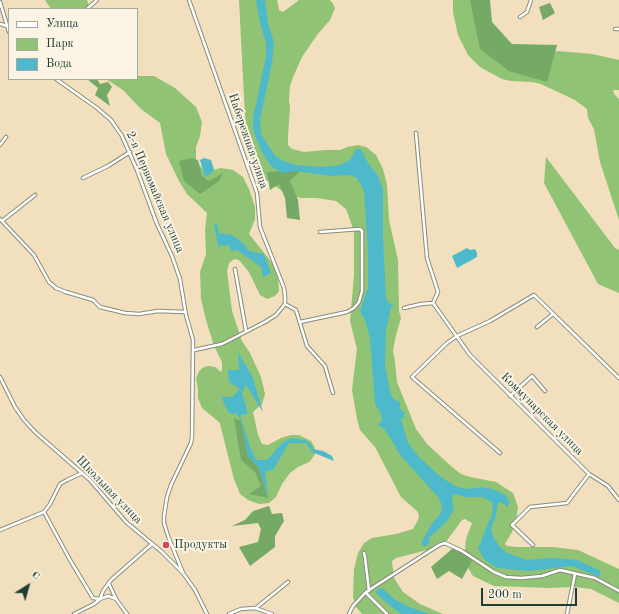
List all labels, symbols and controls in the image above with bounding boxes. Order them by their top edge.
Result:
legend [8,8,138,80]
text: Улица [46,18,79,30]
text: Парк [46,38,74,50]
text: Вода [46,58,72,70]
street label: Набережная улица [225,91,271,191]
street label: 2-я Первомайская улица [123,129,187,255]
street label: Коммунарская улица [498,370,586,458]
street label: Школьная улица [73,453,145,527]
place label: Продукты [174,538,227,552]
marker: Продукты [161,540,171,550]
north arrow [8,566,48,606]
text: С [29,569,42,583]
scale bar [483,580,579,606]
text: 200 m [488,589,522,601]

